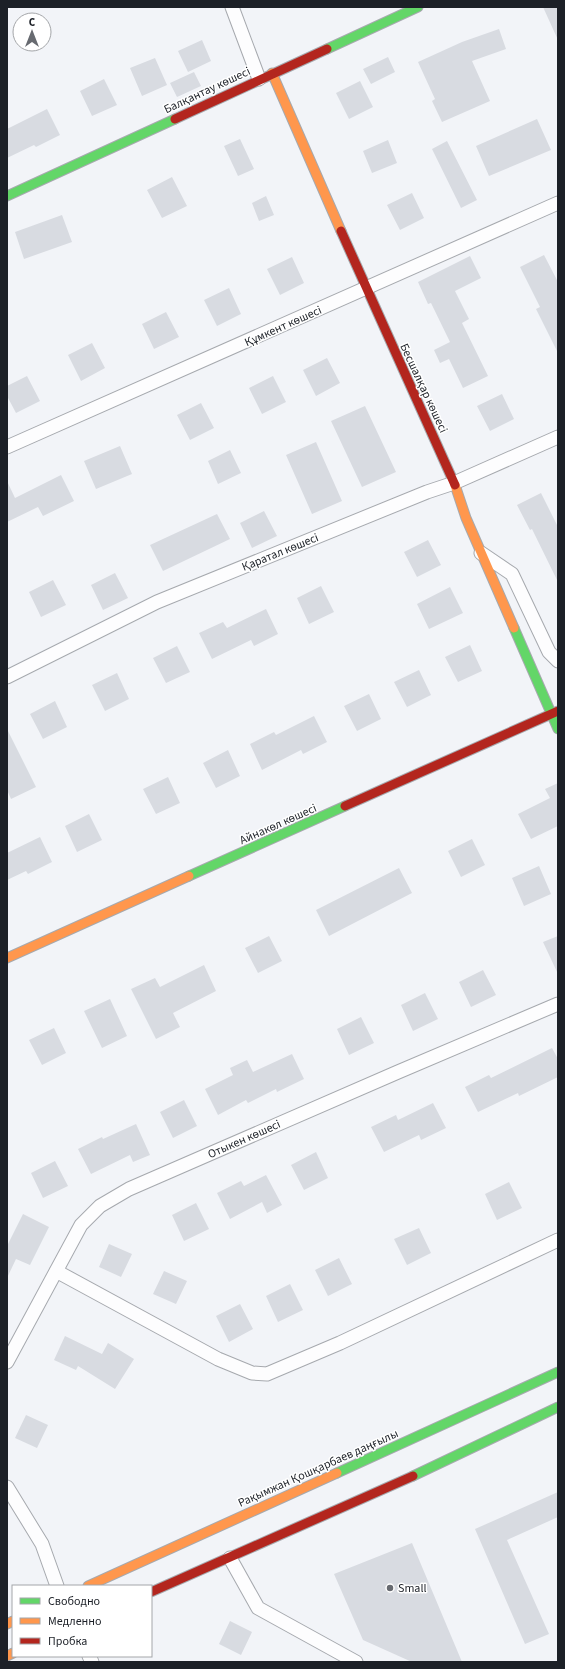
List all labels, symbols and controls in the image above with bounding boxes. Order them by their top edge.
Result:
north arrow [12,12,52,52]
text: С [29,15,36,30]
street label: Балқантау көшесі [161,63,253,118]
street label: Құмкент көшесі [242,302,324,351]
street label: Бесшалқар көшесі [395,341,452,436]
street label: Қаратал көшесі [239,529,321,576]
street label: Айнакөл көшесі [237,800,319,849]
street label: Отыкен көшесі [205,1116,283,1163]
street label: Рақымжан Қошқарбаев даңғылы [235,1425,401,1512]
place label: Small [398,1580,427,1597]
marker: Small [385,1583,395,1593]
legend [12,1585,152,1657]
text: Свободно [48,1593,100,1610]
text: Медленно [48,1613,102,1630]
text: Пробка [48,1633,87,1650]

